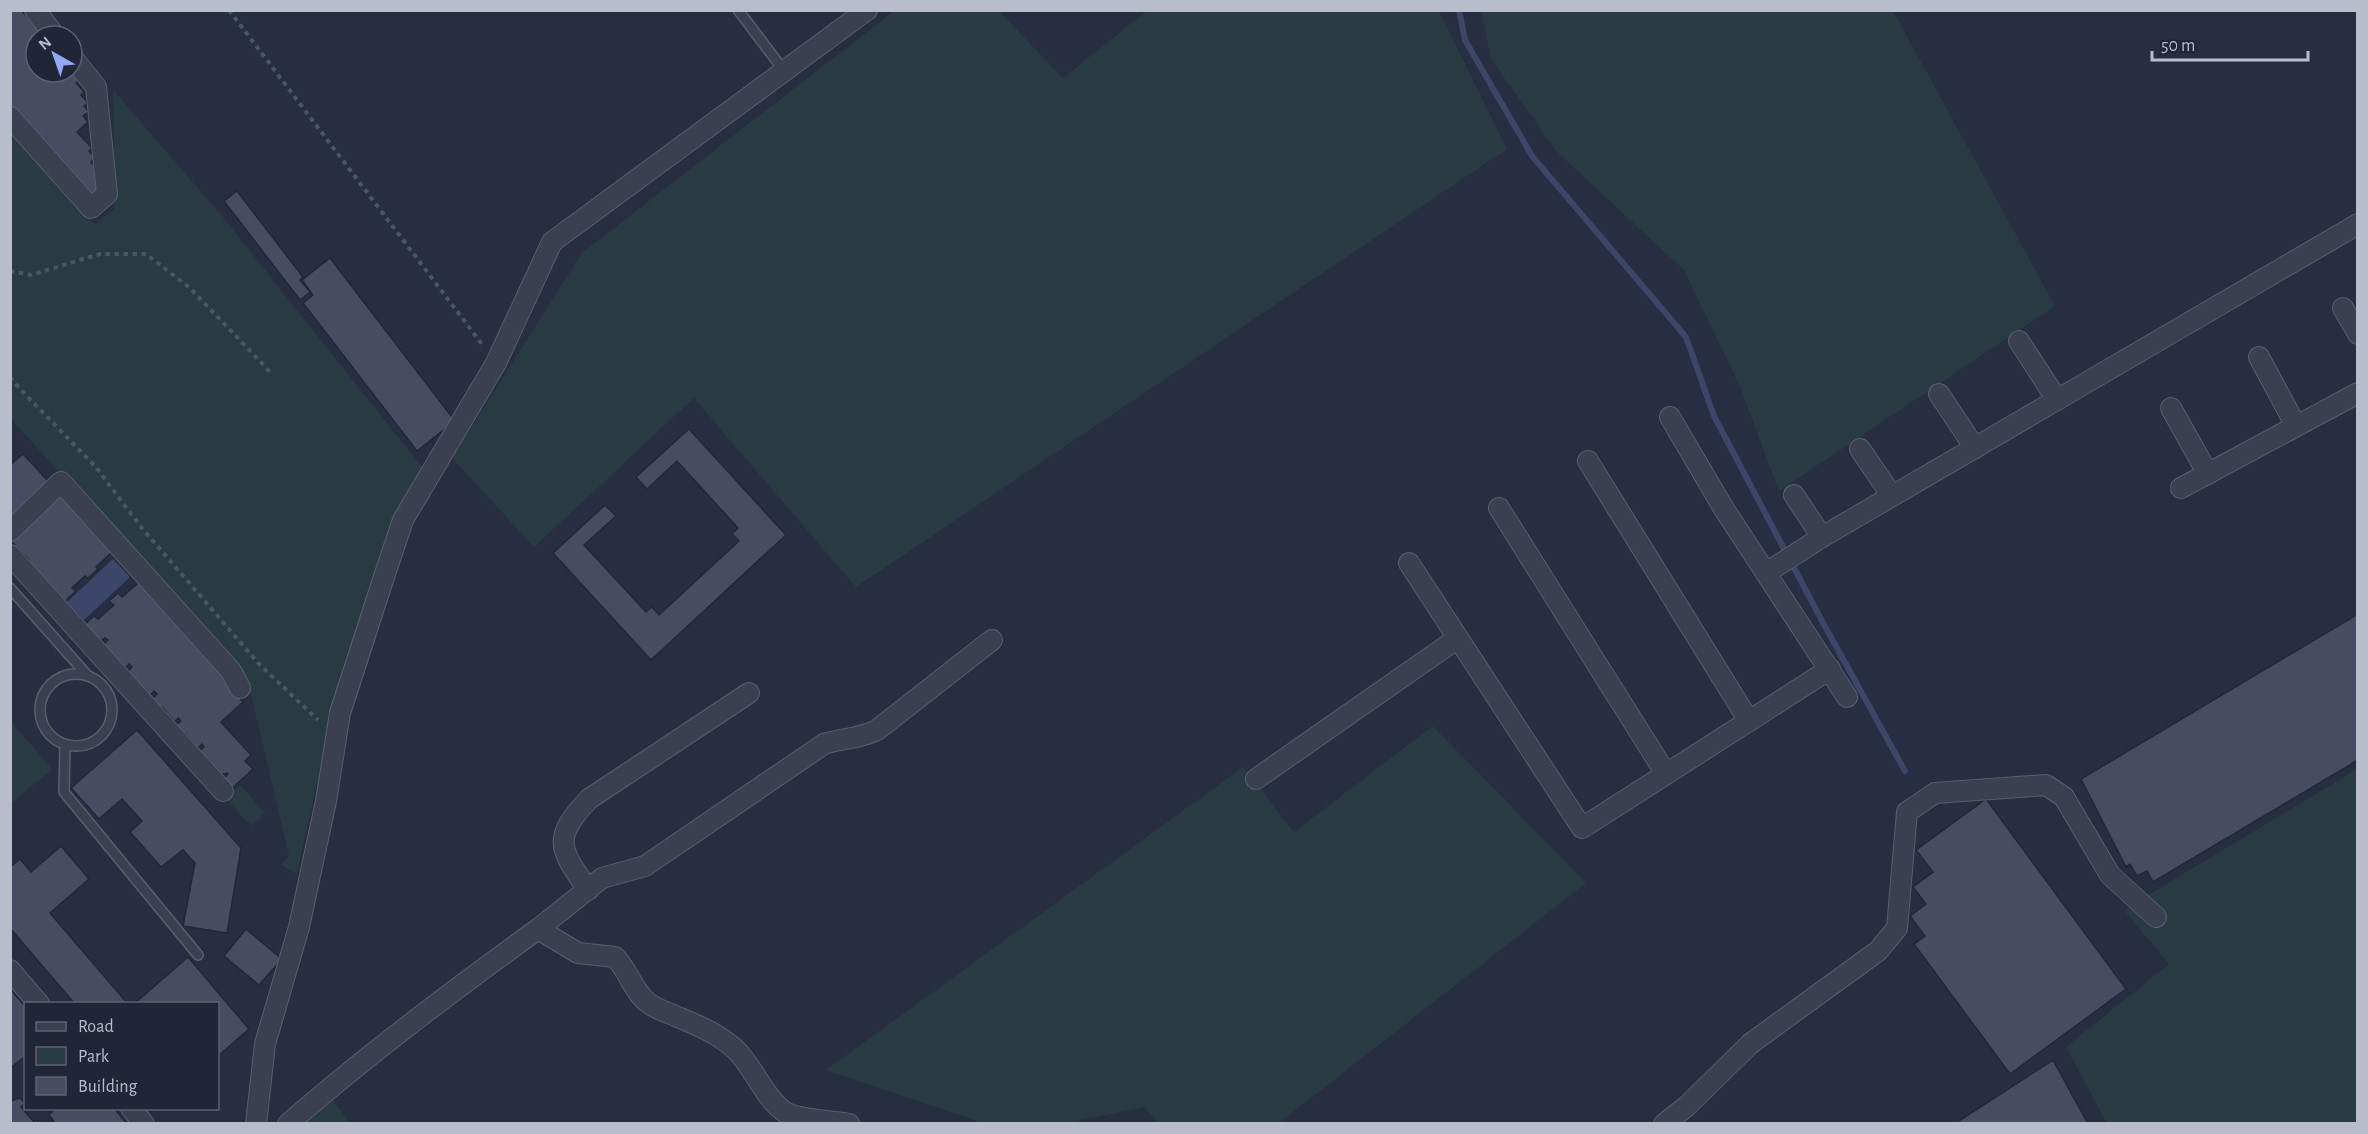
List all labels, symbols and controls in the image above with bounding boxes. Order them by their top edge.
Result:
north arrow [24,24,84,84]
scale bar [2152,24,2308,62]
text: N [36,34,54,53]
text: 50 m [2161,37,2195,55]
legend [24,1002,219,1110]
text: Road [78,1018,114,1036]
text: Park [78,1048,110,1066]
text: Building [78,1078,138,1096]

